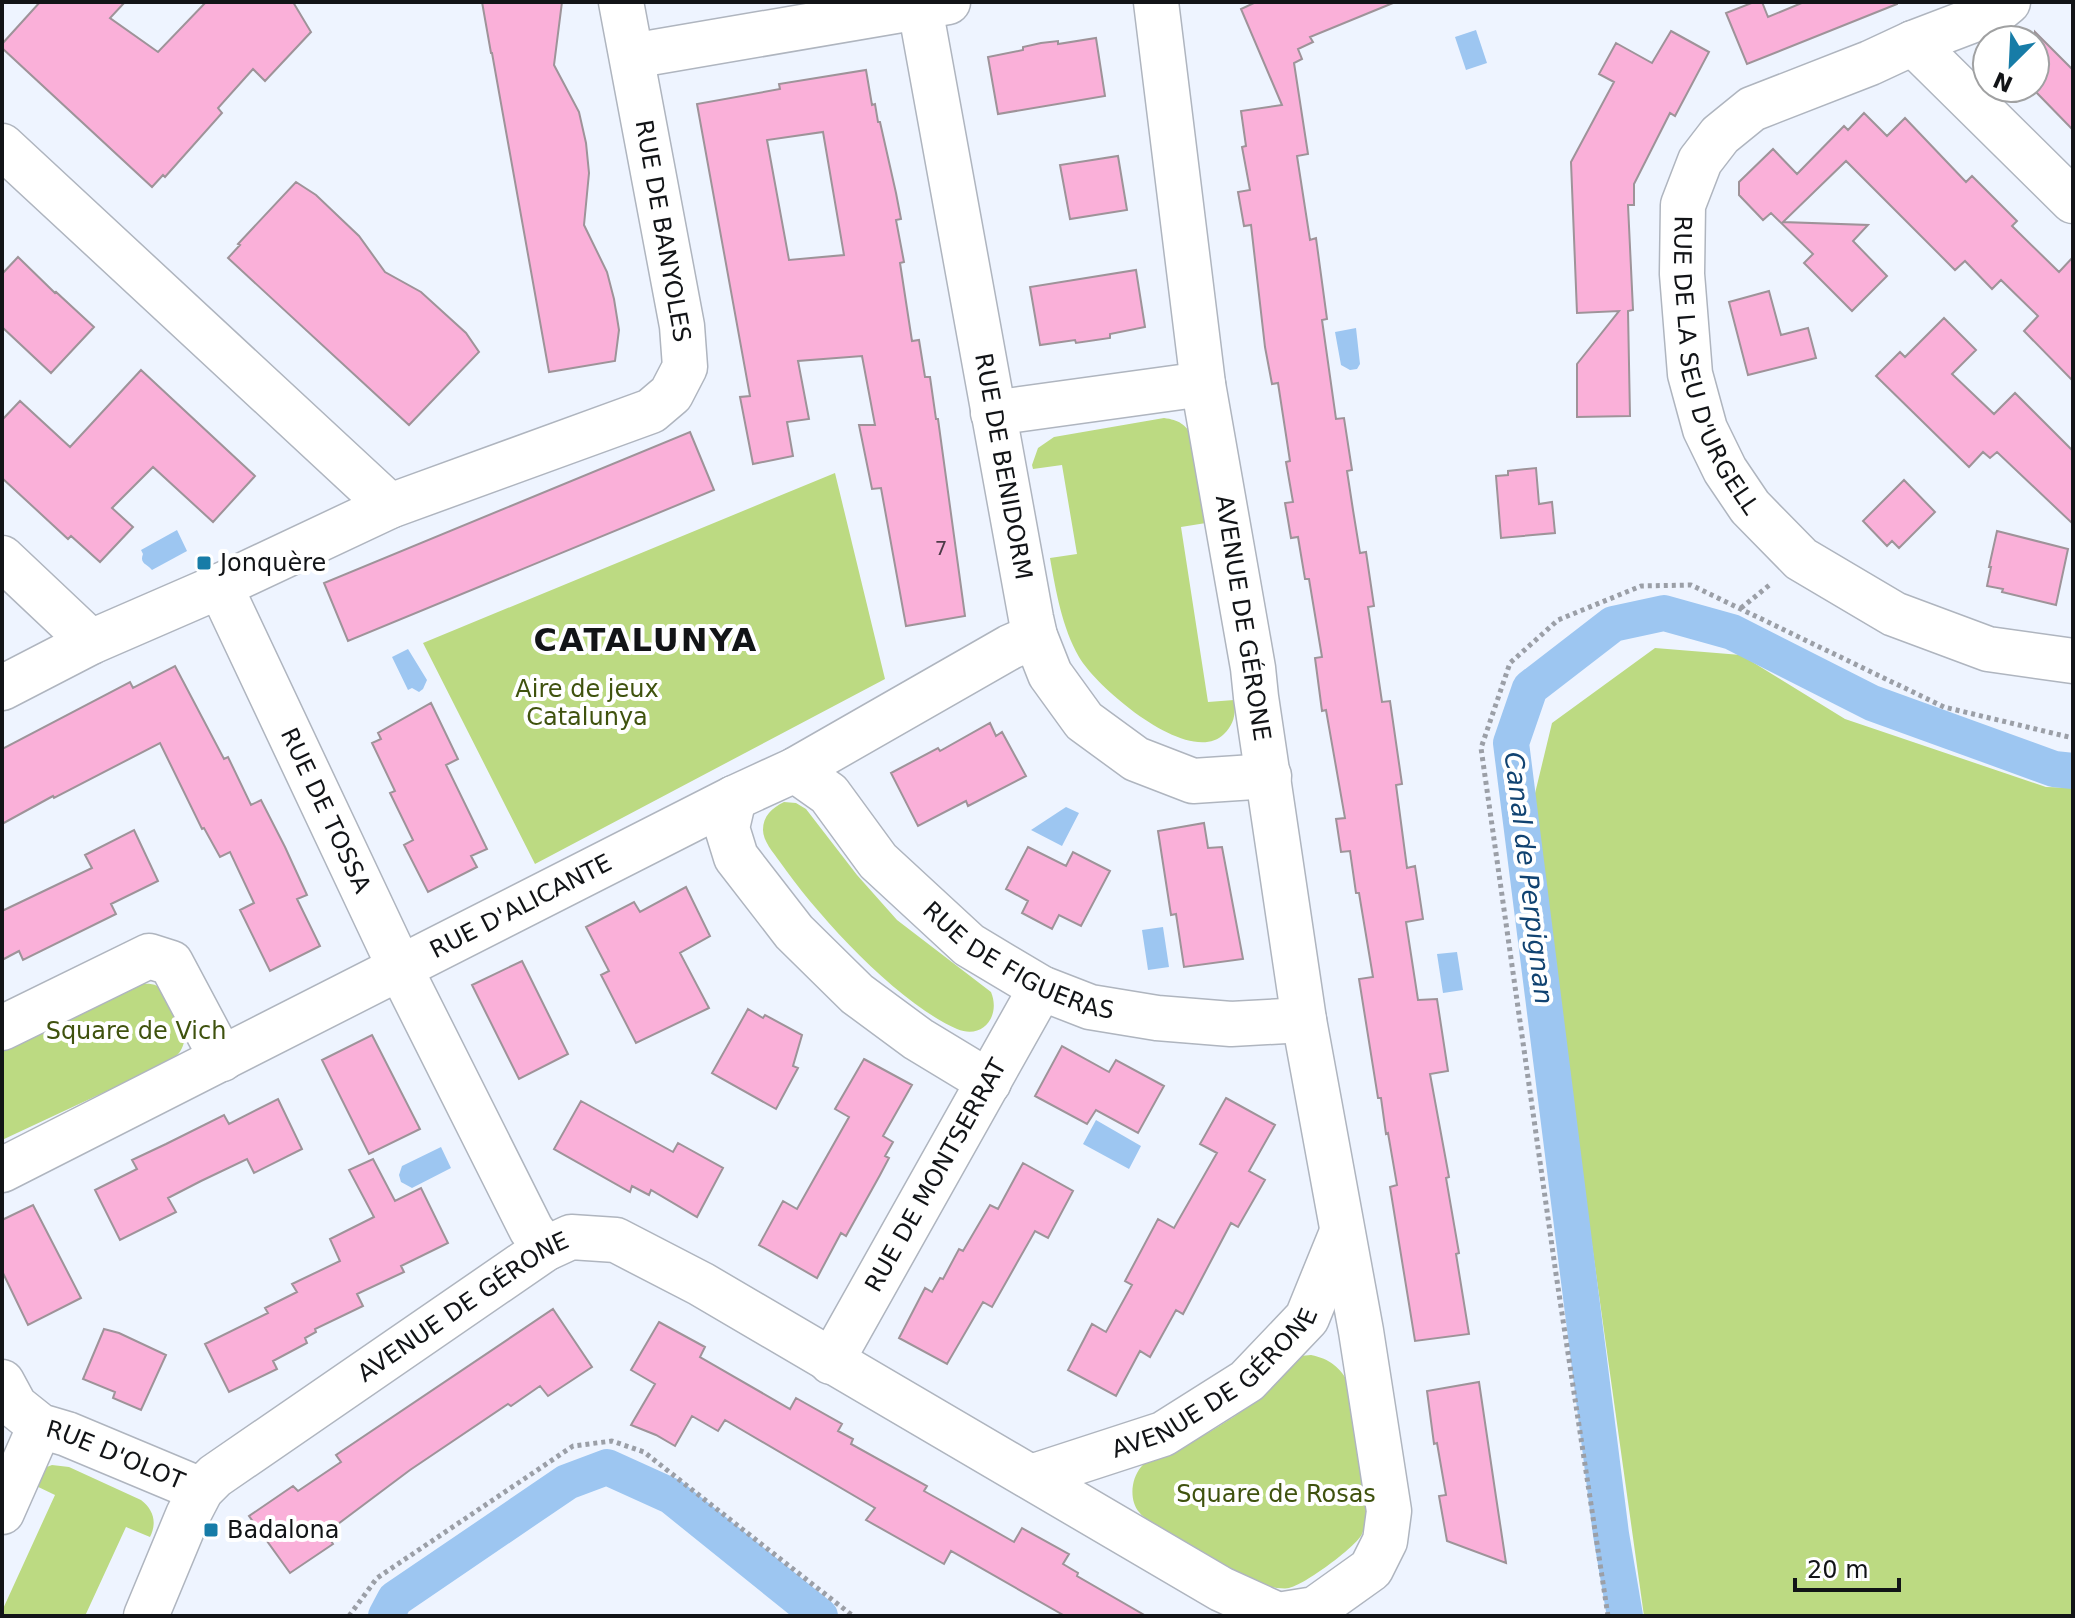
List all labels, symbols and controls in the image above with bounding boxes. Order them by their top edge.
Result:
north arrow [1971,24,2051,104]
text: N [1990,67,2017,97]
street label: RUE DE BANYOLES [630,118,696,344]
street label: RUE DE LA SEU D'URGELL [1668,215,1765,520]
street label: RUE DE BENIDORM [969,351,1038,582]
street label: AVENUE DE GÉRONE [1210,493,1277,743]
house number: 7 [935,536,947,560]
place label: Jonquère [218,549,326,577]
marker: Jonquère [195,554,213,572]
district label: CATALUNYA [534,621,758,659]
park label: Aire de jeux Catalunya [515,675,659,731]
street label: RUE DE TOSSA [275,723,377,898]
water label: Canal de Perpignan [1499,750,1559,1006]
street label: RUE D'ALICANTE [425,849,616,964]
street label: RUE DE FIGUERAS [917,896,1116,1025]
park label: Square de Vich [46,1017,226,1045]
street label: RUE DE MONTSERRAT [859,1054,1012,1297]
street label: AVENUE DE GÉRONE [352,1226,573,1388]
street label: AVENUE DE GÉRONE [1108,1304,1323,1464]
street label: RUE D'OLOT [43,1415,189,1496]
park label: Square de Rosas [1176,1480,1376,1508]
place label: Badalona [227,1516,339,1544]
marker: Badalona [202,1521,220,1539]
scale bar [1795,1542,1899,1592]
text: 20 m [1807,1556,1869,1584]

